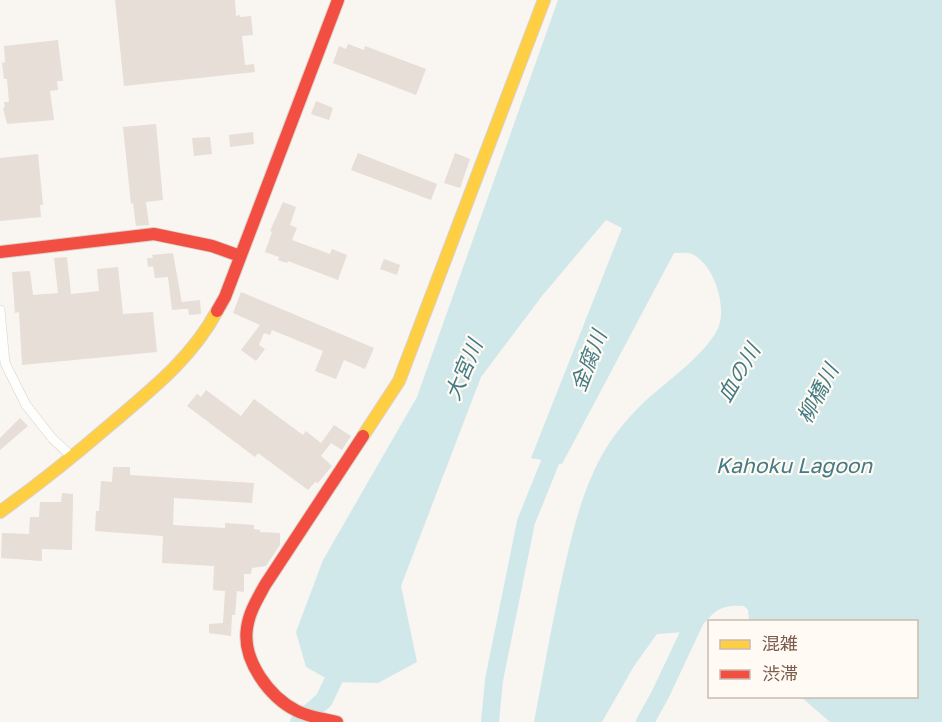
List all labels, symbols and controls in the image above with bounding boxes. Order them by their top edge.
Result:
water label: 金腐川 [565,325,612,395]
water label: 大宮川 [439,334,488,404]
water label: 血の川 [711,337,766,406]
water label: 柳橋川 [791,358,844,427]
water label: Kahoku Lagoon [716,452,873,478]
legend [708,620,918,698]
text: 混雑 [762,632,798,654]
text: 渋滞 [762,662,798,684]

